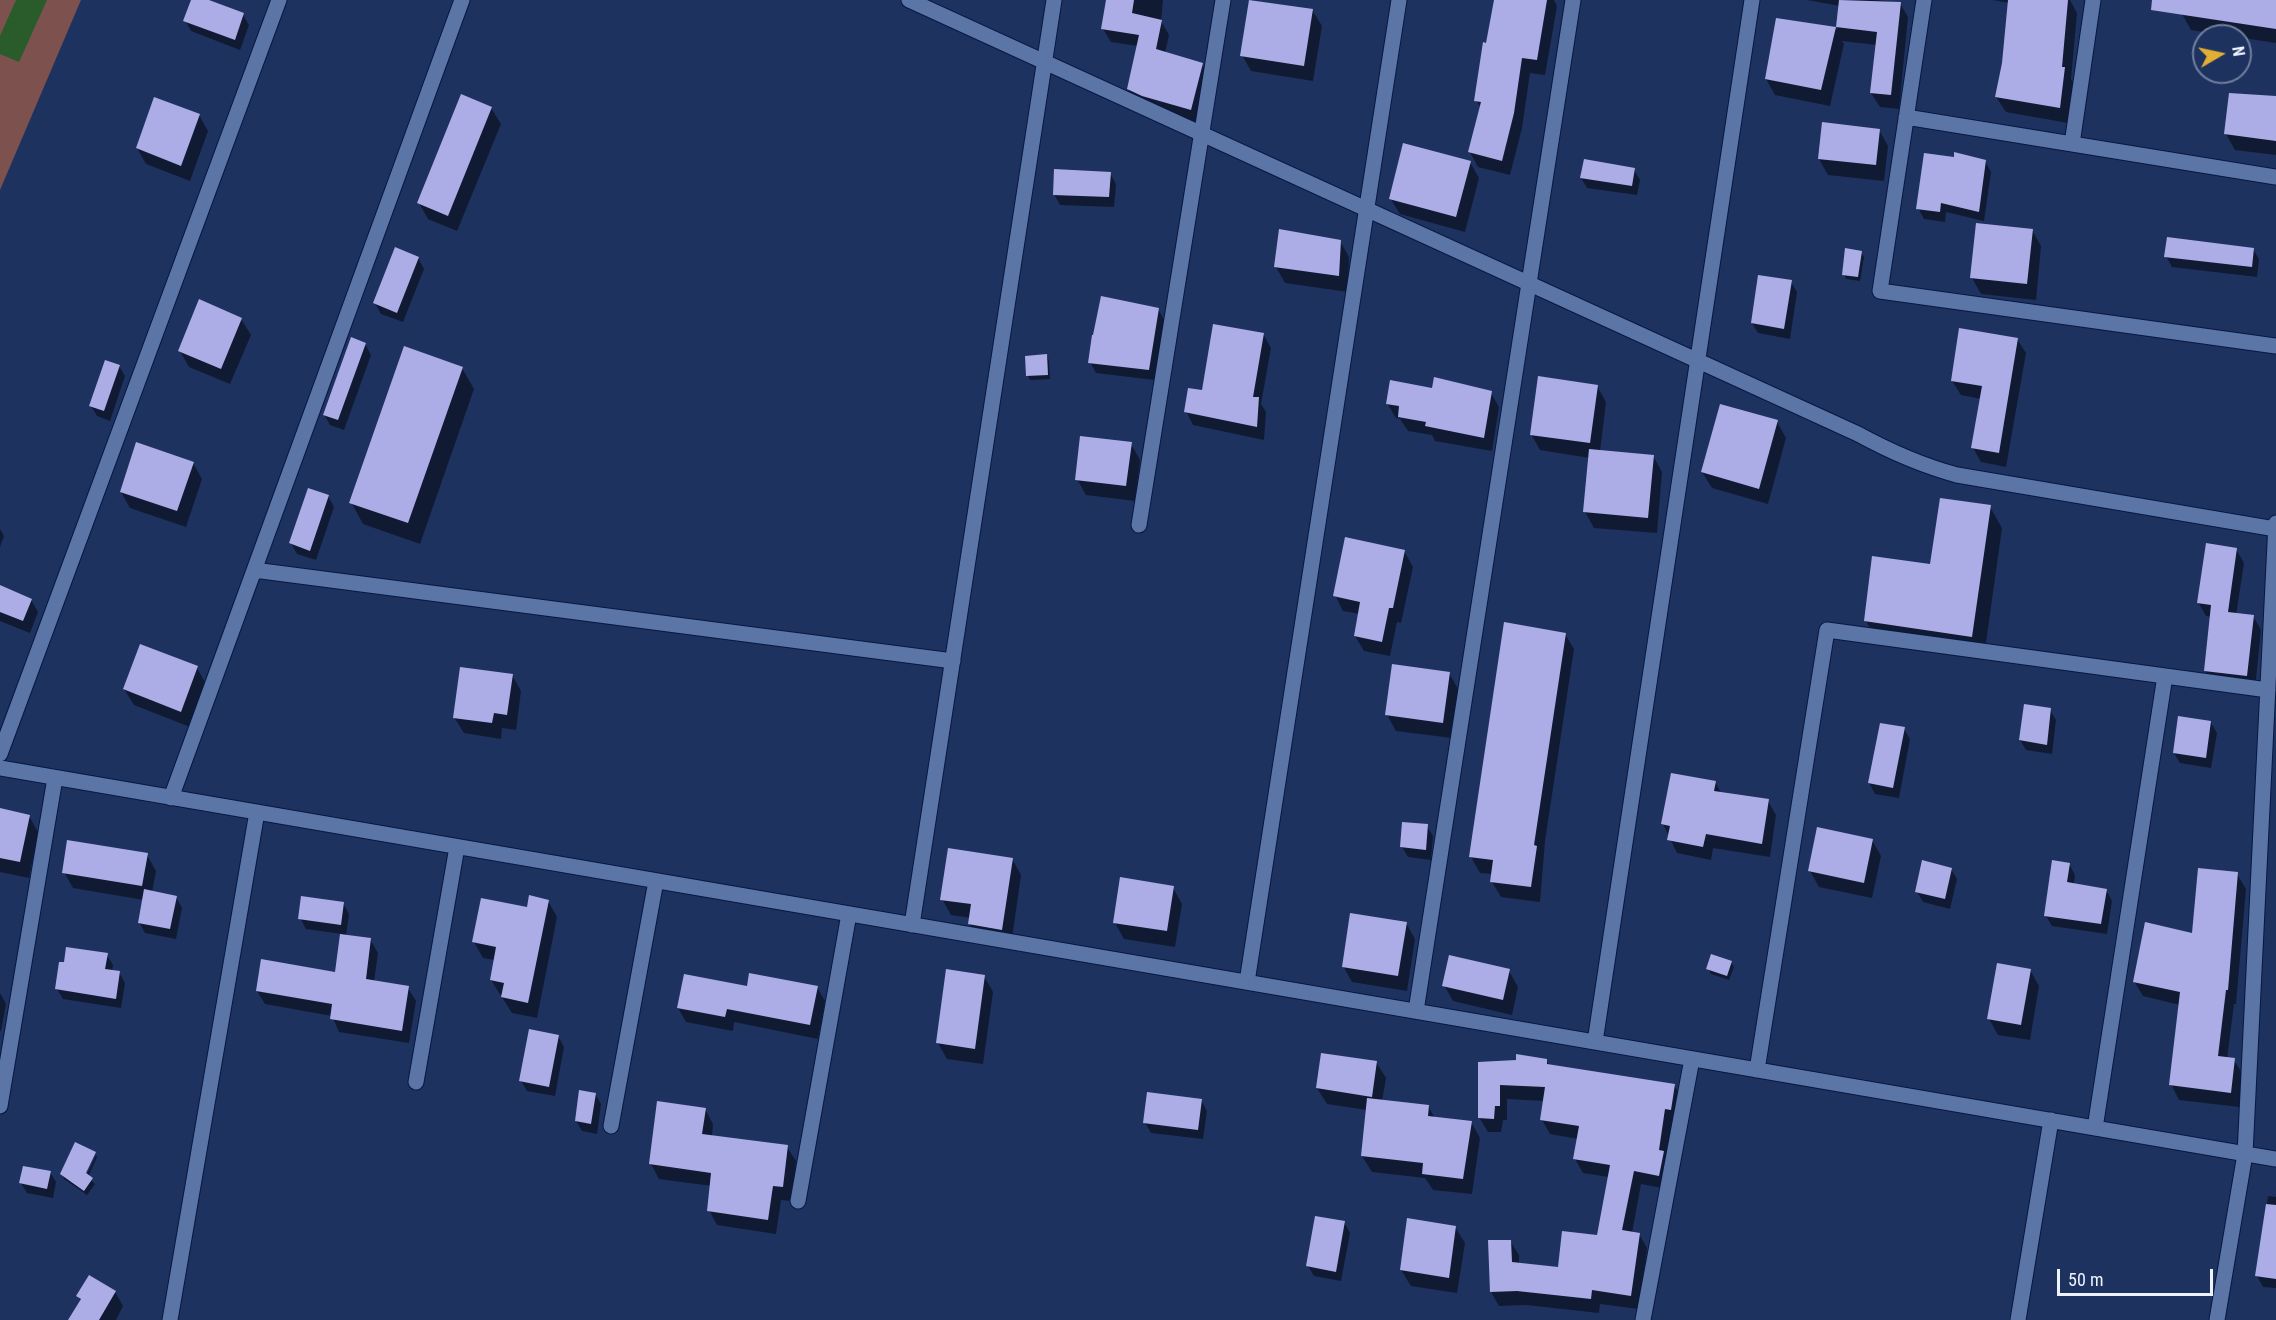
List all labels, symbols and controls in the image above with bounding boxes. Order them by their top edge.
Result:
north arrow [2192,24,2252,84]
text: N [2228,45,2248,58]
scale bar [2060,1257,2216,1295]
text: 50 m [2068,1269,2103,1290]

